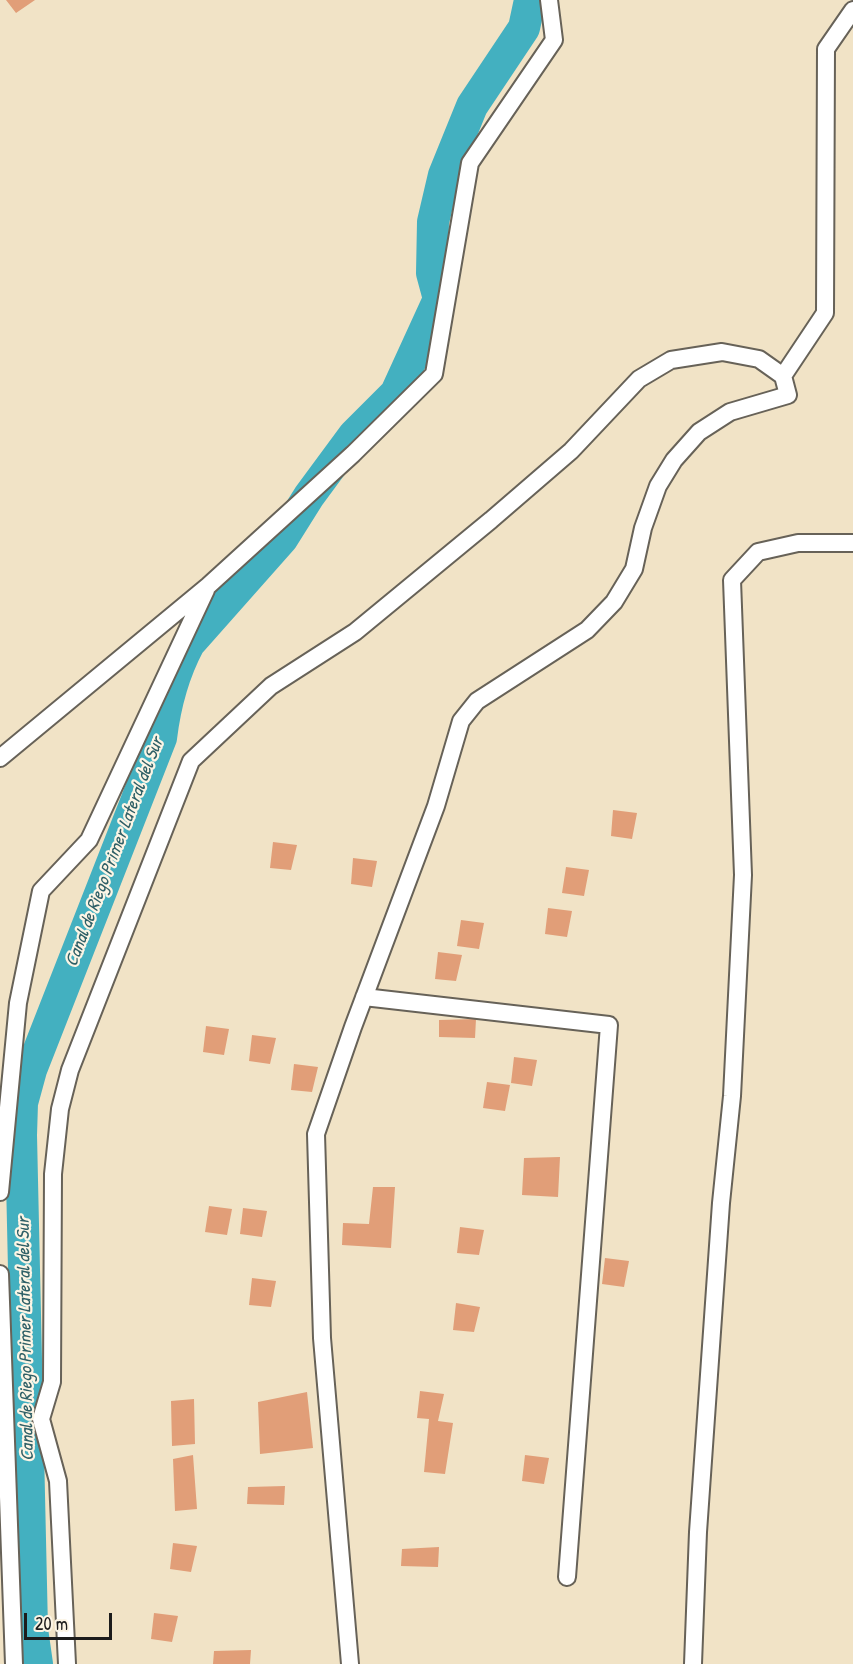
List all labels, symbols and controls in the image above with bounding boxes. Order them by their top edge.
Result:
water label: Canal de Riego Primer Lateral del Sur [61,734,169,970]
water label: Canal de Riego Primer Lateral del Sur [13,1217,39,1461]
scale bar [27,1601,116,1639]
text: 20 m [35,1611,68,1636]

